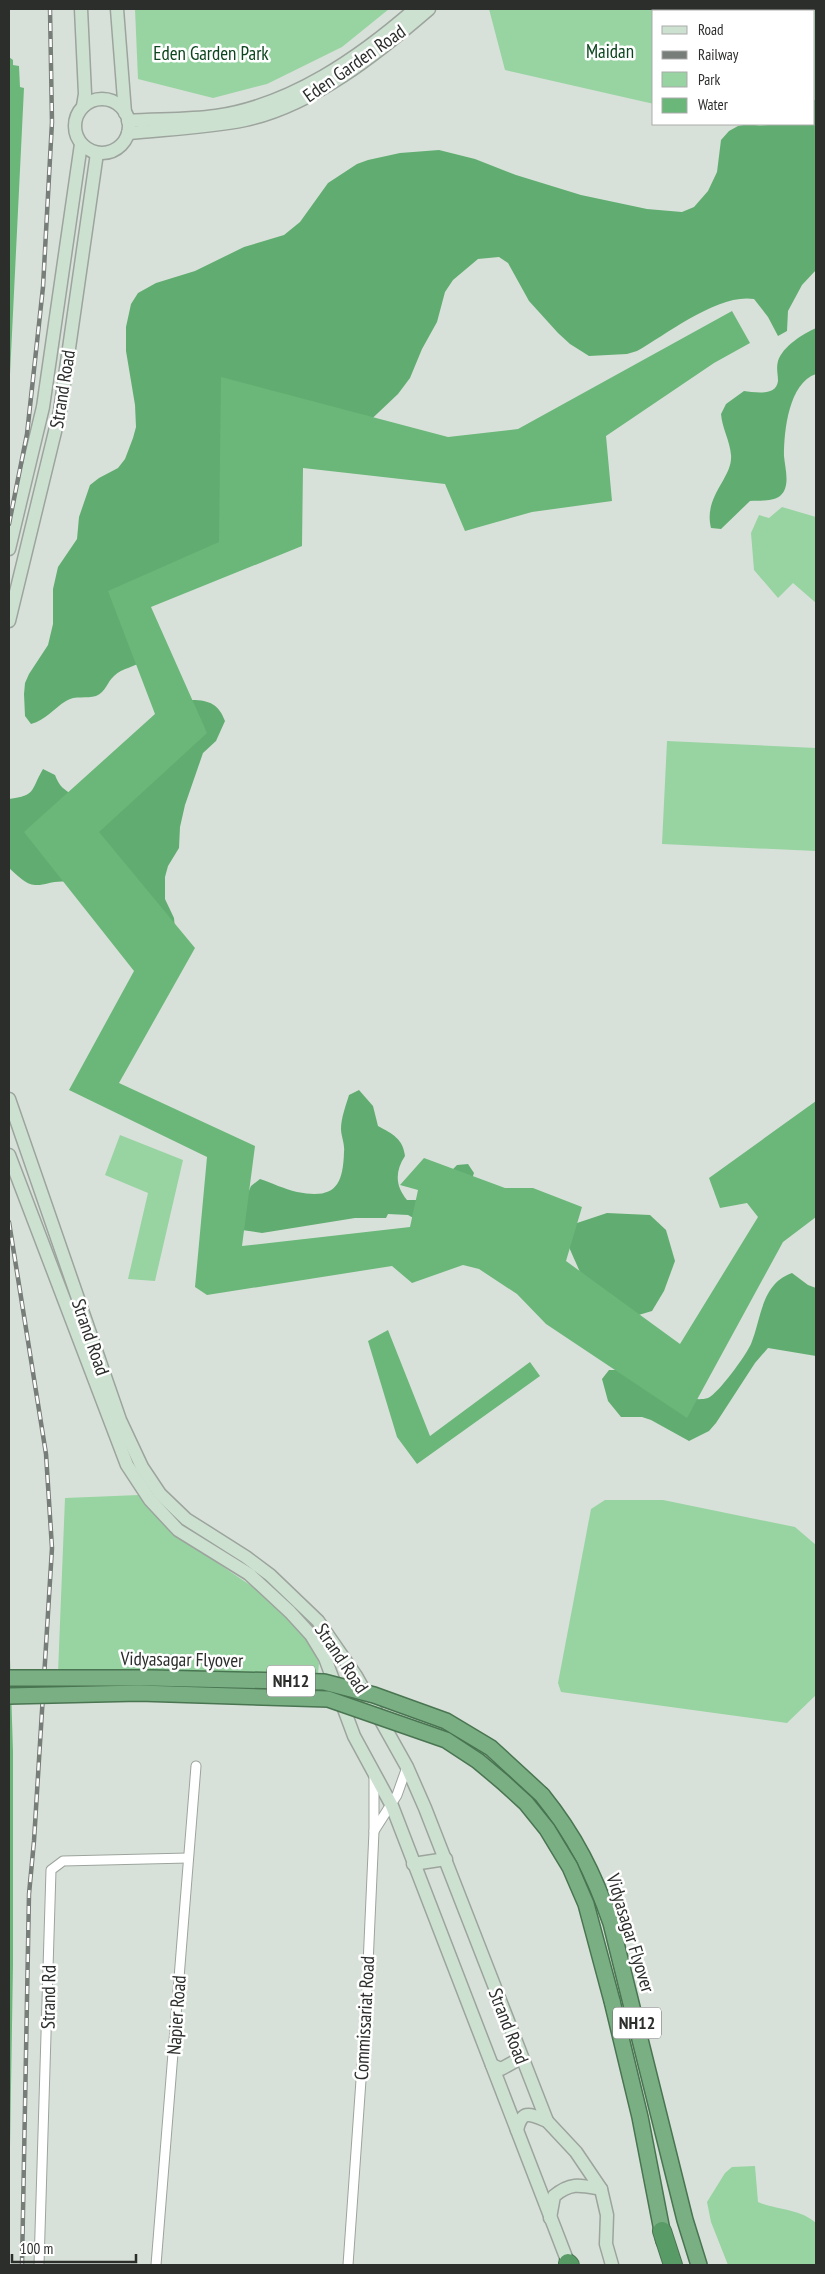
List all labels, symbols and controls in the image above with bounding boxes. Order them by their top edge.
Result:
legend [652,10,815,125]
street label: Eden Garden Road [298,19,410,107]
text: Road [698,20,724,39]
park label: Maidan [586,39,634,63]
park label: Eden Garden Park [153,41,269,65]
text: Railway [698,45,739,64]
text: Park [698,70,720,89]
text: Water [698,95,729,114]
street label: Strand Road [44,348,80,430]
street label: Strand Road [67,1296,115,1378]
street label: Strand Road [310,1618,374,1698]
street label: Vidyasagar Flyover [119,1646,244,1672]
road number: NH12 [267,1665,315,1696]
street label: Vidyasagar Flyover [601,1870,661,1996]
street label: Commissariat Road [349,1955,379,2081]
street label: Strand Rd [35,1965,61,2029]
street label: Napier Road [161,1974,191,2056]
street label: Strand Road [484,1985,534,2067]
road number: NH12 [613,2008,661,2039]
scale bar [12,2232,136,2264]
text: 100 m [20,2239,53,2258]

